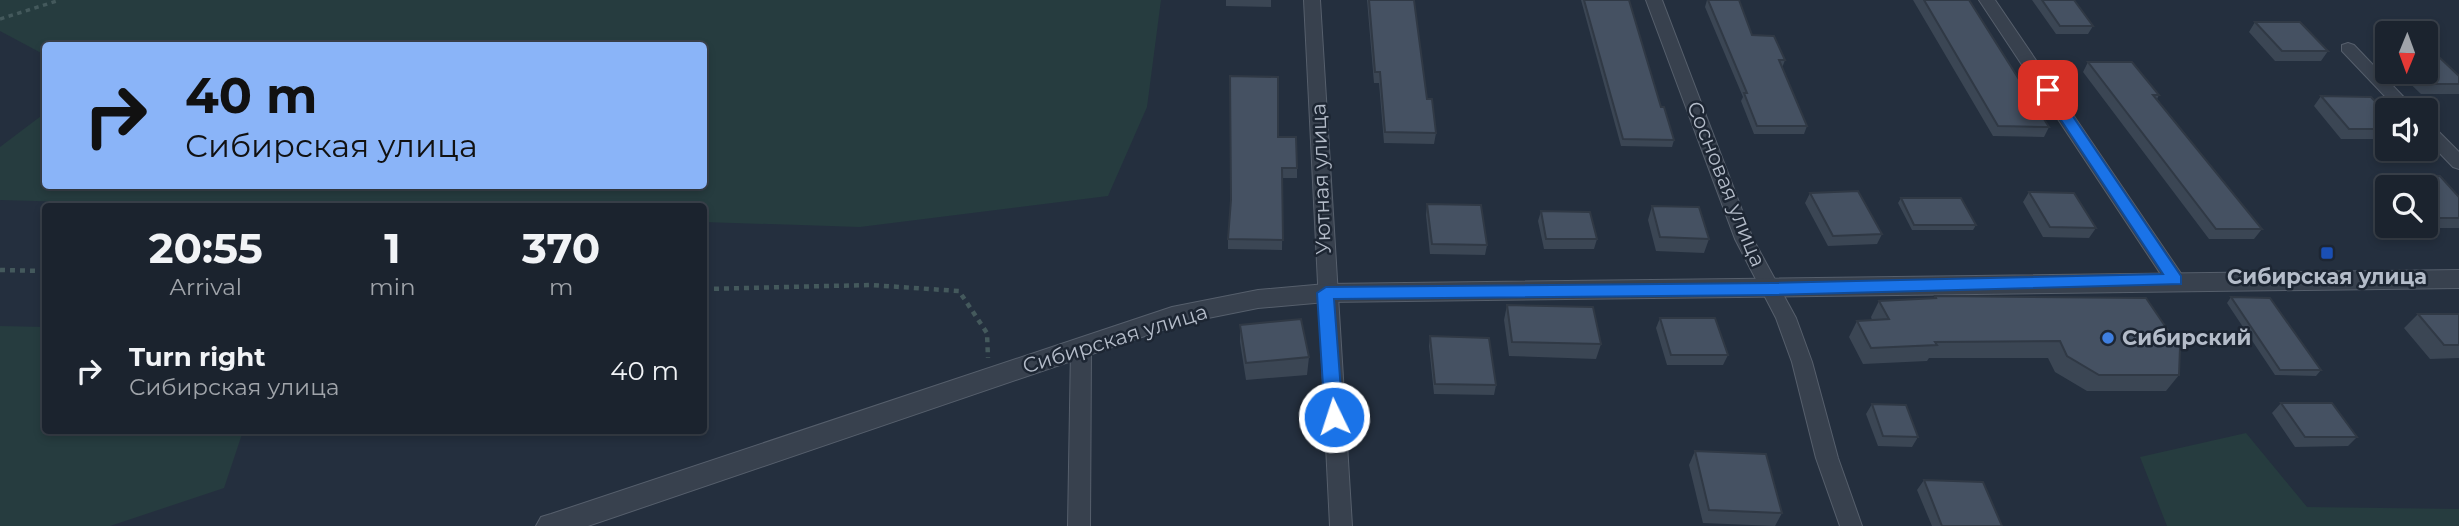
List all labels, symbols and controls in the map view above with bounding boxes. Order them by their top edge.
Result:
north arrow [2375,21,2438,84]
map controls [2375,21,2438,238]
pin [2018,60,2078,120]
text: 40 m [185,66,317,125]
icon: right [70,70,161,161]
icon: arrive [2029,71,2067,109]
street label: Сосновая улица [1682,98,1771,270]
button: sound [2375,98,2438,161]
street label: Уютная улица [1305,103,1336,255]
text: Сибирская улица [185,126,478,165]
button: search [2375,175,2438,238]
text: 20:55 [149,222,263,274]
text: 1 [384,222,401,274]
text: 370 [522,222,600,274]
marker: Сибирская улица [2319,245,2335,261]
place label: Сибирская улица [2227,264,2427,289]
text: Arrival [169,273,242,301]
text: min [369,273,415,301]
text: m [549,273,573,301]
street label: Сибирская улица [1019,298,1210,379]
place label: Сибирский [2122,325,2252,350]
marker: Сибирский [2100,330,2116,346]
text: Turn right [129,341,265,373]
icon: right [70,352,108,390]
text: 40 m [610,355,679,387]
text: Сибирская улица [129,373,339,401]
position arrow [1297,380,1371,454]

